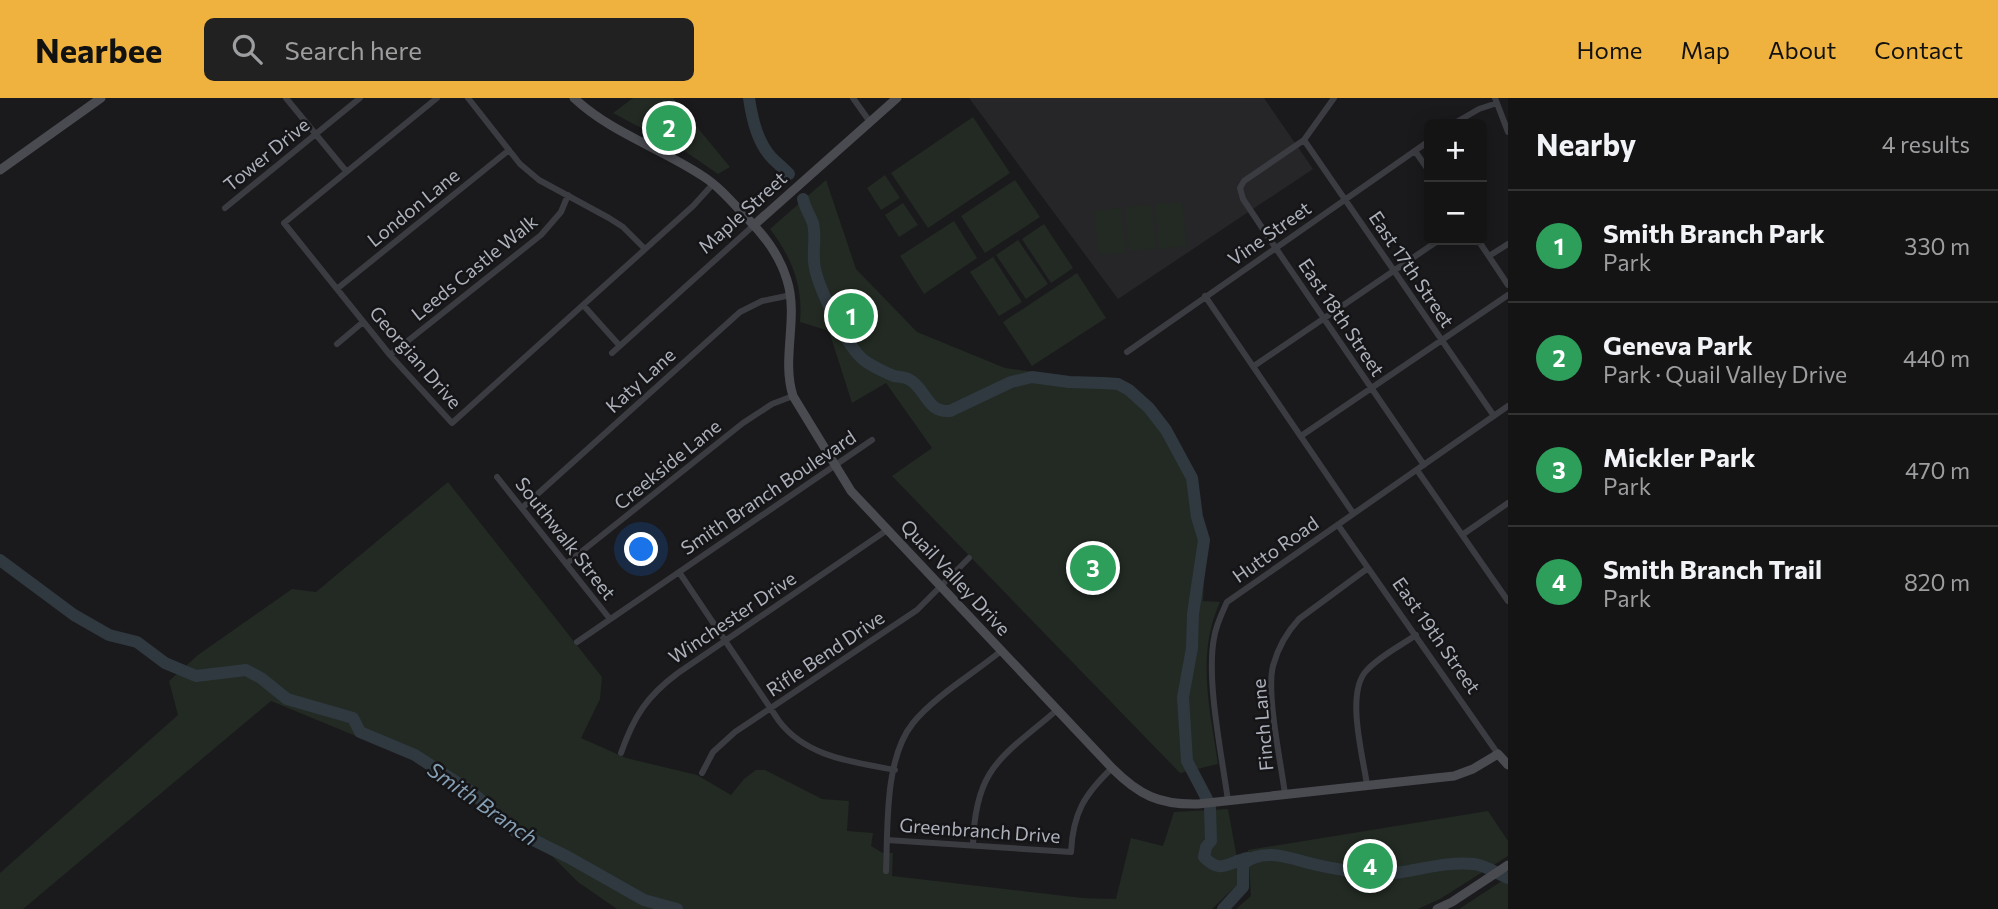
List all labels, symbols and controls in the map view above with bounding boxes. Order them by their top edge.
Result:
search box [204,18,694,81]
text: Nearbee [35,29,162,70]
icon: search [228,30,266,68]
text: Search here [284,34,422,65]
text: Home [1577,35,1643,64]
text: Map [1681,35,1730,64]
text: About [1768,35,1836,64]
text: Contact [1874,35,1963,64]
pin: 2 [646,102,692,154]
street label: Tower Drive [218,112,314,196]
map controls [1424,119,1487,245]
button: + [1424,119,1487,182]
text: Nearby [1536,125,1636,162]
text: 4 results [1882,130,1970,158]
street label: London Lane [362,163,464,251]
street label: Maple Street [693,166,791,258]
button: − [1424,182,1487,245]
street label: Vine Street [1223,196,1315,270]
street label: East 17th Street [1365,206,1460,332]
street label: Leeds Castle Walk [406,209,542,325]
text: Smith Branch Park [1603,217,1825,248]
text: 1 [1554,232,1564,260]
text: 330 m [1904,232,1970,260]
text: Park [1603,248,1651,276]
street label: East 18th Street [1294,254,1390,380]
pin: 1 [828,290,874,342]
street label: Georgian Drive [365,301,467,413]
text: Geneva Park [1603,329,1753,360]
street label: Katy Lane [600,343,680,417]
text: 2 [1552,344,1566,372]
text: 440 m [1903,344,1970,372]
text: Park · Quail Valley Drive [1603,360,1847,388]
street label: Creekside Lane [609,414,725,514]
street label: Smith Branch Boulevard [676,425,860,559]
text: Mickler Park [1603,441,1756,472]
text: 3 [1552,456,1566,484]
text: 470 m [1905,456,1970,484]
street label: Southwalk Street [511,472,621,604]
text: Park [1603,472,1651,500]
street label: Hutto Road [1228,511,1322,587]
street label: Quail Valley Drive [896,514,1016,640]
your location [624,532,658,566]
pin: 3 [1070,542,1116,594]
text: Smith Branch Trail [1603,553,1822,584]
street label: Winchester Drive [664,566,800,668]
text: 4 [1552,568,1566,596]
text: 820 m [1904,568,1970,596]
street label: East 19th Street [1388,572,1486,698]
text: Park [1603,584,1651,612]
street label: Rifle Bend Drive [762,605,888,701]
street label: Finch Lane [1247,678,1277,772]
water label: Smith Branch [423,756,543,850]
street label: Greenbranch Drive [899,813,1061,847]
pin: 4 [1347,840,1393,892]

